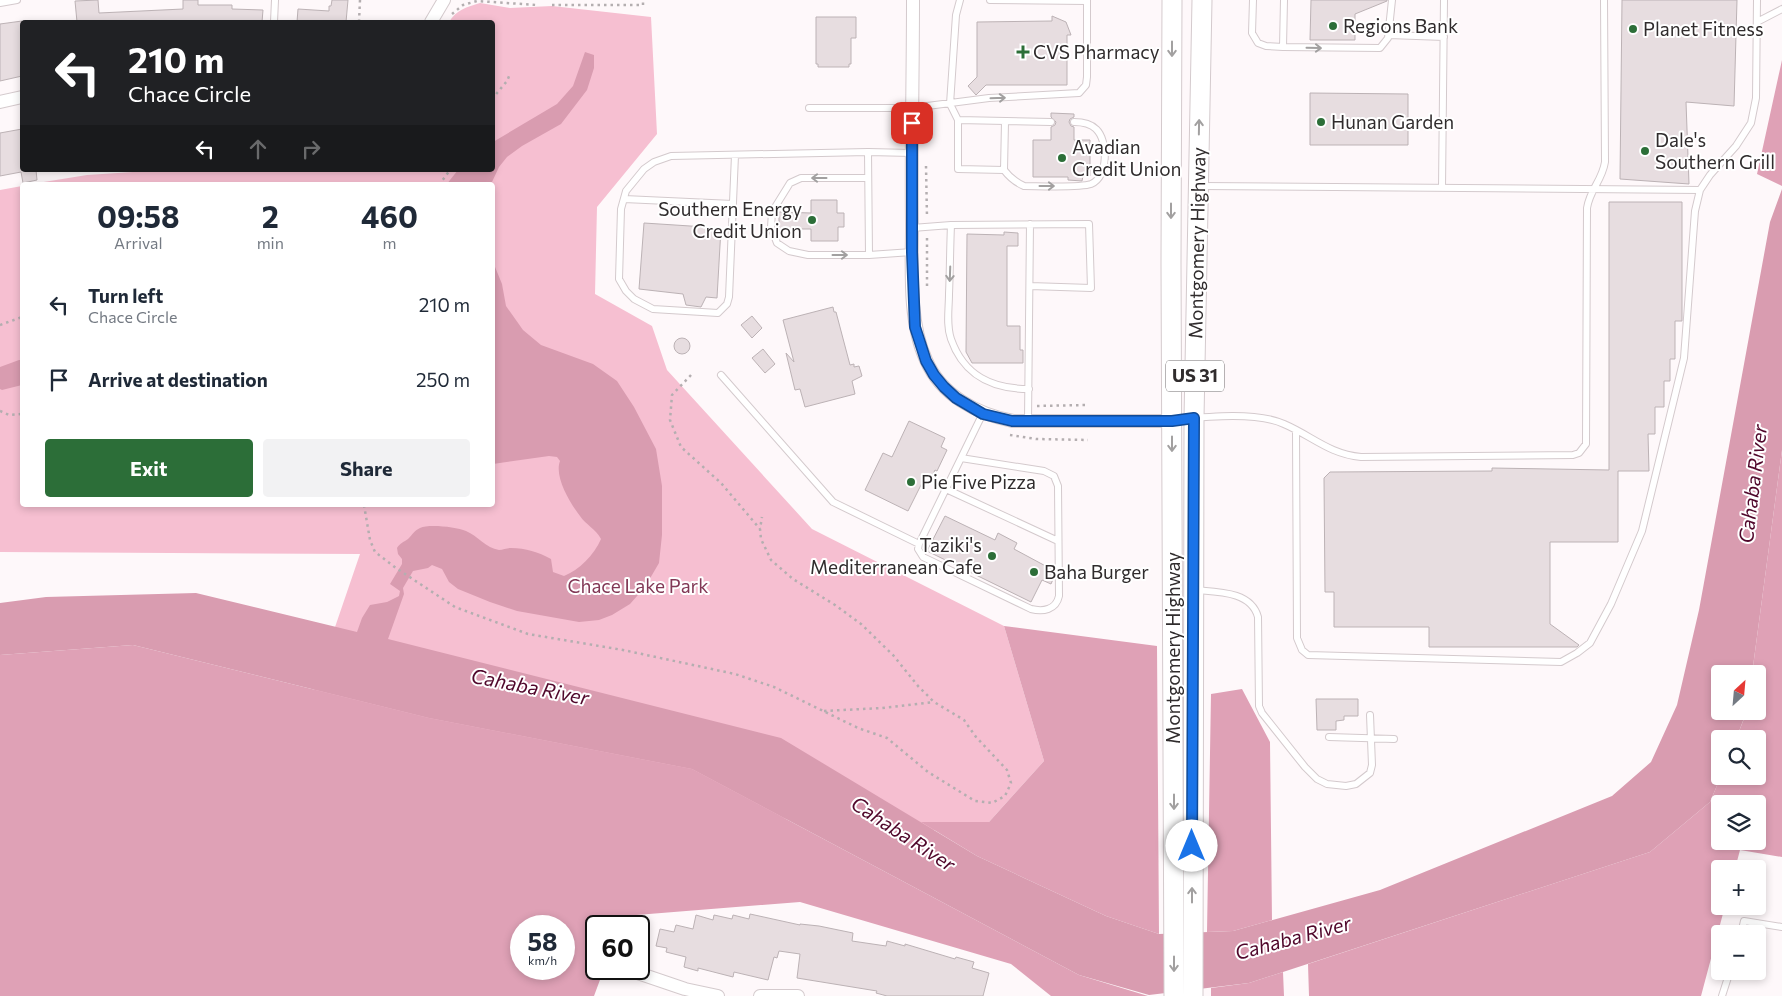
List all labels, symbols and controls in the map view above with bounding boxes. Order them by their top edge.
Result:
place label: Regions Bank [1343,14,1458,37]
place label: Planet Fitness [1643,17,1764,40]
marker: Regions Bank [1327,20,1339,32]
marker: Planet Fitness [1627,23,1639,35]
text: 210 m [128,37,224,80]
icon: left [45,40,110,105]
place label: CVS Pharmacy [1033,40,1160,63]
one-way arrow [1167,40,1177,56]
one-way arrow [1306,43,1322,53]
marker: CVS Pharmacy [1017,46,1029,58]
text: Chace Circle [128,80,251,107]
one-way arrow [990,93,1006,102]
pin [891,102,933,144]
icon: arrive [898,109,926,137]
place label: Hunan Garden [1331,110,1454,133]
marker: Hunan Garden [1315,116,1327,128]
one-way arrow [1195,119,1204,135]
place label: Dale's Southern Grill [1655,128,1775,173]
icon: left [191,135,219,163]
icon: ahead [244,135,272,163]
icon: right [297,135,325,163]
place label: Avadian Credit Union [1072,135,1181,180]
marker: Dale's Southern Grill [1639,145,1651,157]
street label: Montgomery Highway [1183,147,1210,339]
marker: Avadian Credit Union [1056,152,1068,164]
one-way arrow [812,173,828,183]
one-way arrow [1038,181,1054,191]
text: 09:58 [97,197,180,234]
text: 2 [262,197,279,234]
text: 460 [361,197,418,234]
place label: Southern Energy Credit Union [658,197,802,242]
one-way arrow [1166,202,1176,219]
marker: Southern Energy Credit Union [806,214,818,226]
text: Arrival [114,233,163,252]
text: min [257,233,284,252]
text: m [382,233,396,252]
one-way arrow [831,250,847,260]
one-way arrow [945,266,954,282]
text: Turn left [88,284,163,307]
icon: left [45,291,73,319]
text: 210 m [419,293,470,316]
text: Chace Circle [88,307,178,326]
road number: US 31 [1166,361,1224,392]
icon: arrive [45,366,73,394]
text: Arrive at destination [88,368,268,391]
text: 250 m [416,368,470,391]
water label: Cahaba River [1733,422,1771,545]
one-way arrow [1167,435,1177,451]
button: Exit [45,439,253,497]
button: Share [263,439,470,497]
place label: Pie Five Pizza [921,470,1036,493]
marker: Pie Five Pizza [905,476,917,488]
place label: Taziki's Mediterranean Cafe [810,533,982,578]
marker: Taziki's Mediterranean Cafe [986,550,998,562]
street label: Montgomery Highway [1161,552,1184,744]
place label: Baha Burger [1044,560,1149,583]
marker: Baha Burger [1028,566,1040,578]
park label: Chace Lake Park [568,574,709,597]
water label: Cahaba River [469,663,592,709]
north arrow [1711,665,1766,720]
map controls [1711,665,1766,980]
button: search [1711,730,1766,785]
water label: Cahaba River [847,791,961,876]
one-way arrow [1169,793,1179,809]
button: layers [1711,795,1766,850]
position arrow [1165,819,1217,871]
button: + [1711,860,1766,915]
one-way arrow [1187,887,1197,904]
water label: Cahaba River [1232,910,1354,964]
speed limit sign: 60 [585,915,650,980]
button: − [1711,925,1766,980]
text: 58 [527,926,558,956]
text: km/h [528,953,557,967]
one-way arrow [1169,956,1179,972]

